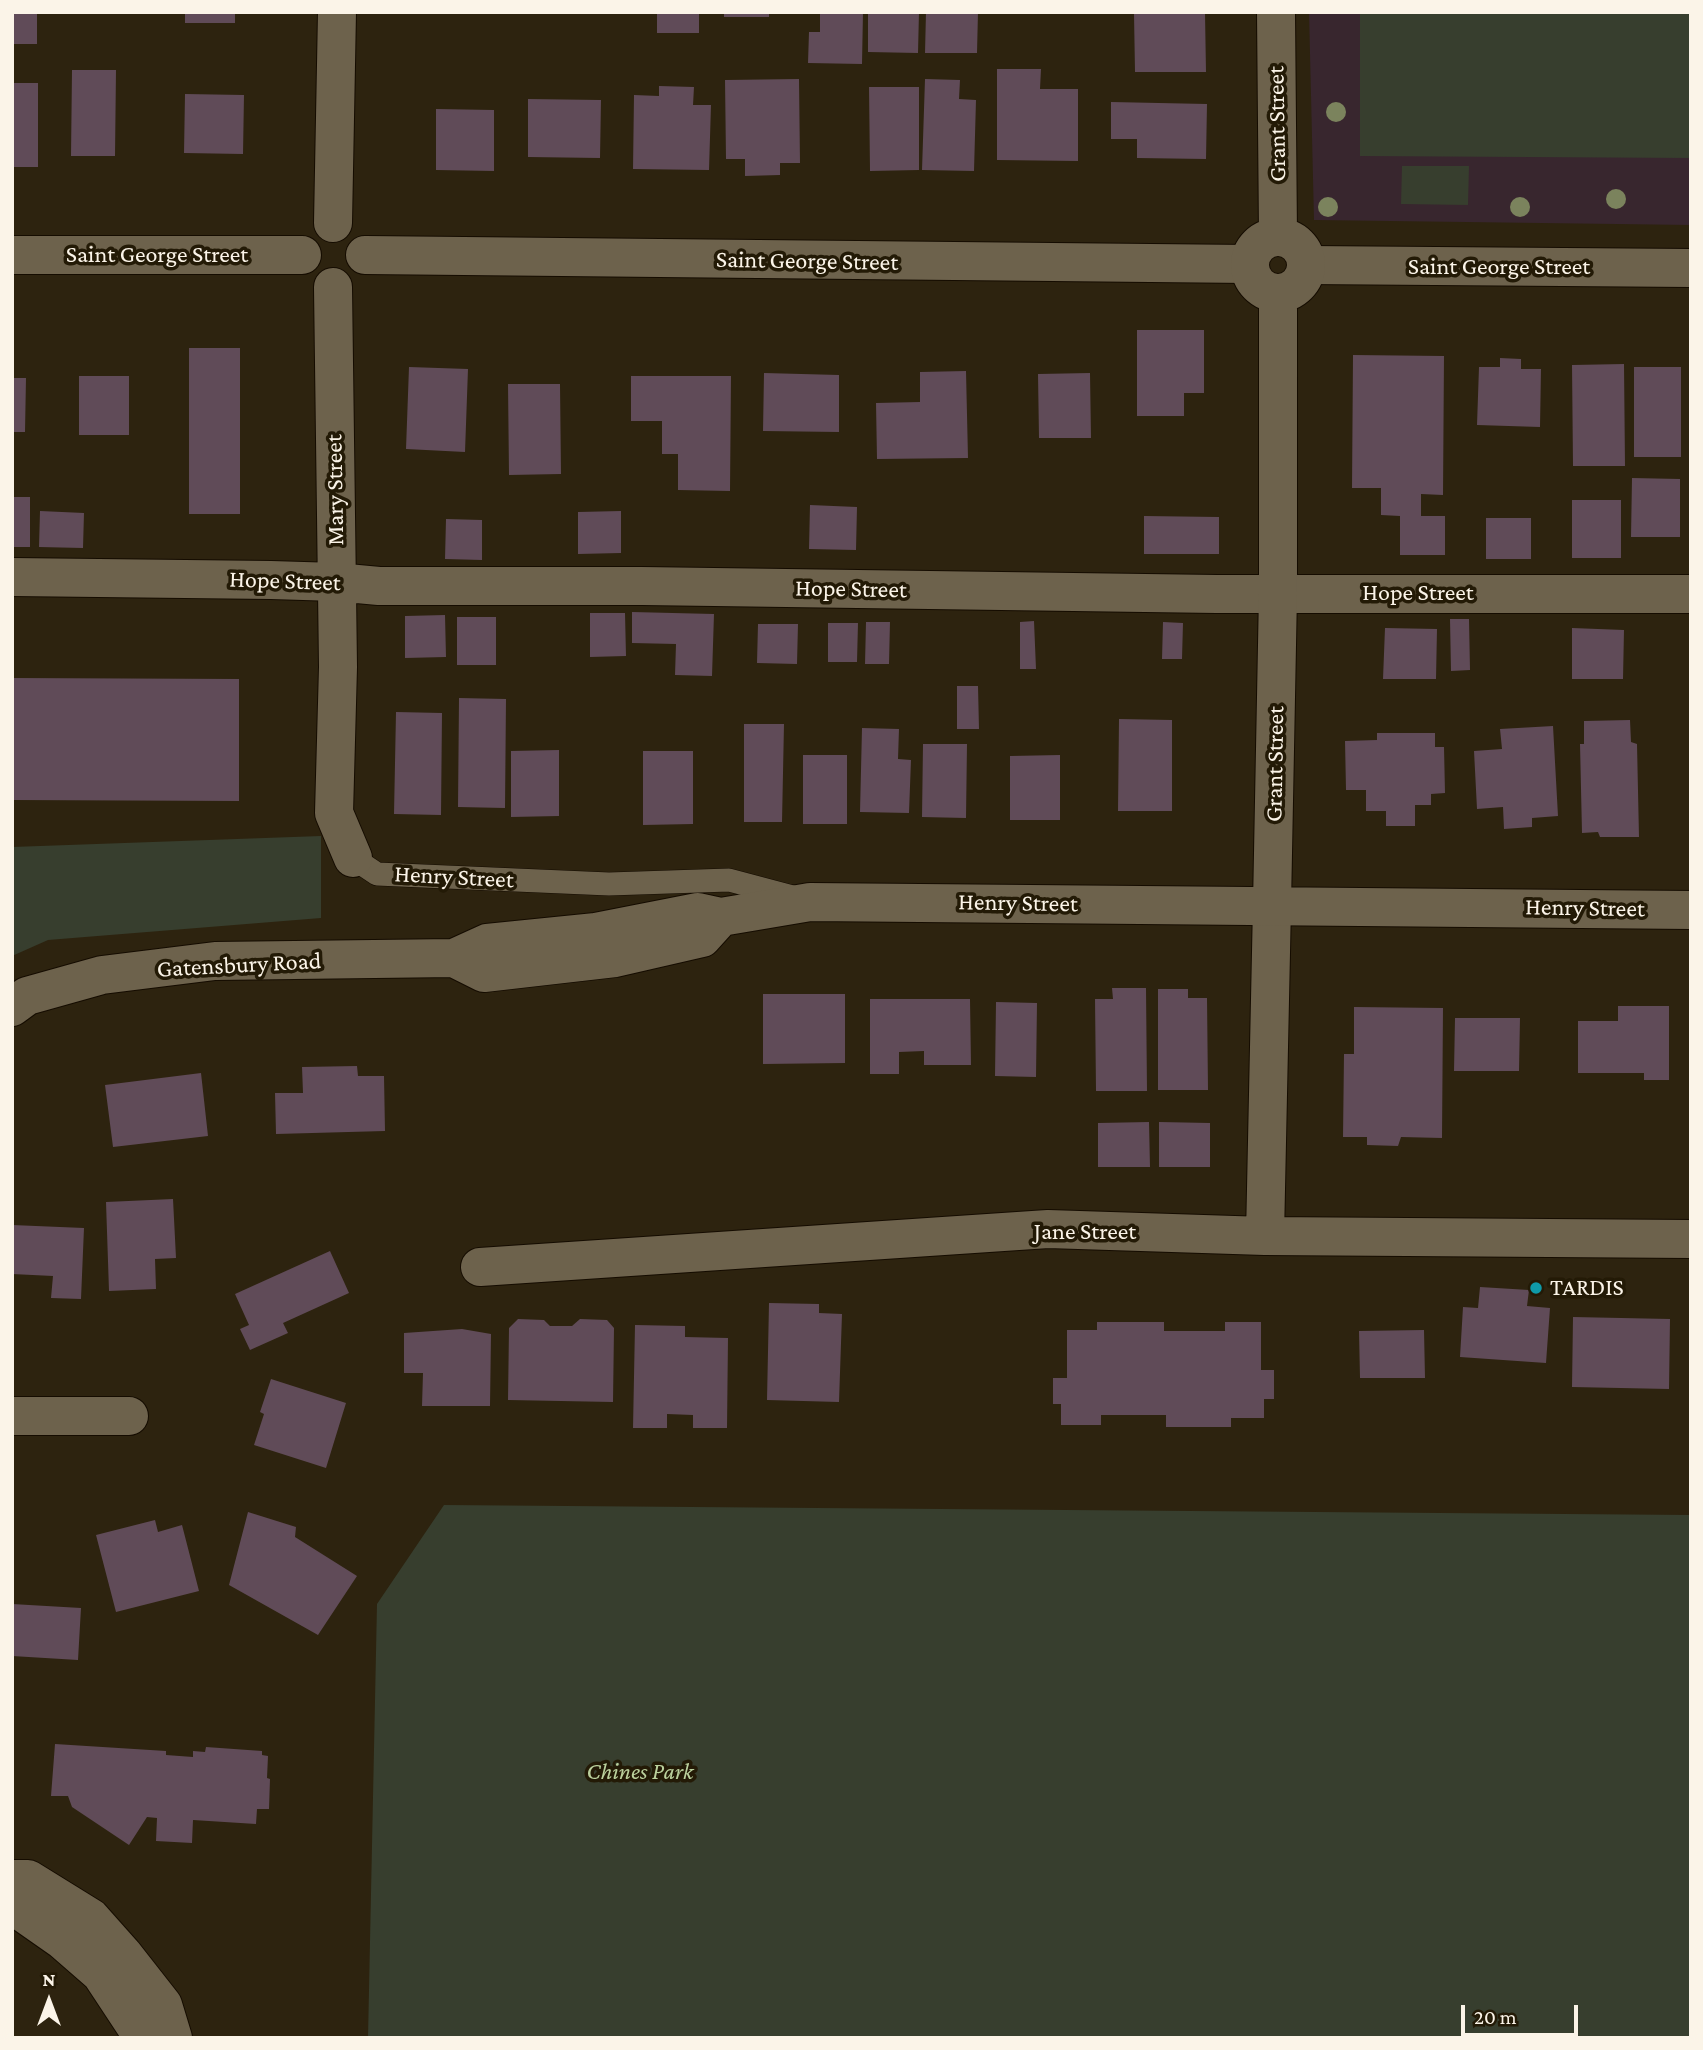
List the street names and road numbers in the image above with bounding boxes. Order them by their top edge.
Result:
street label: Grant Street [1262,66,1292,182]
street label: Saint George Street [66,241,248,269]
street label: Saint George Street [716,245,898,277]
street label: Saint George Street [1408,253,1590,281]
street label: Mary Street [320,434,350,546]
street label: Hope Street [229,565,341,597]
street label: Hope Street [795,574,907,604]
street label: Hope Street [1362,579,1474,607]
street label: Grant Street [1260,706,1290,822]
street label: Henry Street [394,859,514,895]
street label: Henry Street [958,888,1078,918]
street label: Henry Street [1525,893,1645,923]
street label: Gatensbury Road [156,946,322,984]
street label: Jane Street [1034,1218,1136,1246]

